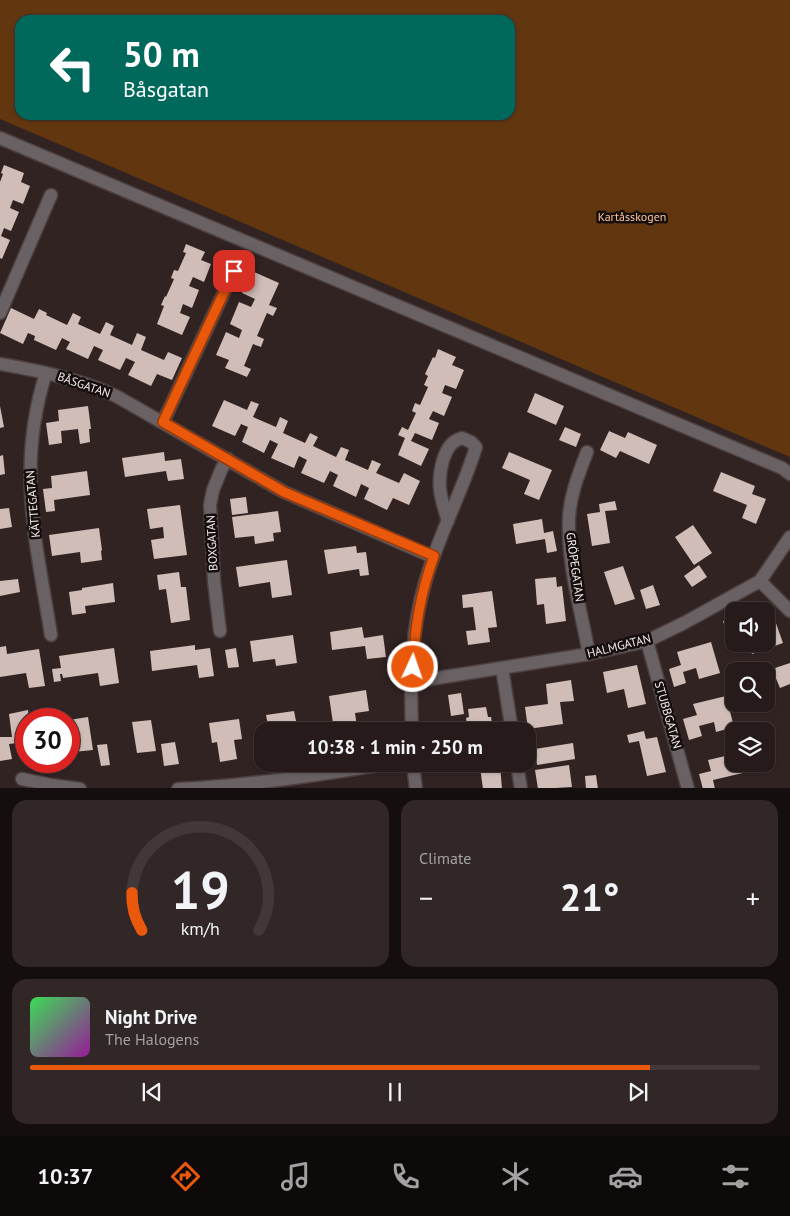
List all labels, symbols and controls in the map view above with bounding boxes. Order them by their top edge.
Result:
text: 50 m [123,31,200,77]
icon: left [40,35,105,100]
text: Båsgatan [123,75,209,103]
park label: Kartåsskogen [598,209,666,224]
pin [213,250,255,292]
icon: arrive [220,257,248,285]
street label: BÅSGATAN [56,368,113,401]
street label: KÄTTEGATAN [22,470,43,538]
street label: BOXGATAN [203,515,220,571]
street label: GRÖPEGATAN [563,531,588,603]
map controls [725,602,775,772]
button: sound [725,602,775,652]
street label: HALMGATAN [585,630,652,661]
position arrow [386,640,438,692]
button: search [725,662,775,712]
street label: STUBBGATAN [652,679,685,750]
speed limit sign: 30 [15,708,80,773]
button: layers [725,722,775,772]
text: 10:38 · 1 min · 250 m [307,735,483,759]
text: Climate [419,848,471,868]
text: 19 [171,856,230,923]
text: 21° [560,872,619,921]
text: − [419,879,433,916]
text: + [746,879,760,916]
text: km/h [181,917,220,940]
text: Night Drive [105,1005,197,1029]
text: The Halogens [105,1029,199,1049]
icon: previous [138,1078,166,1106]
icon: pause [381,1078,409,1106]
icon: next [624,1078,652,1106]
icon: directions [168,1159,203,1194]
icon: music [278,1159,313,1194]
icon: phone [388,1159,423,1194]
icon: climate [498,1159,533,1194]
icon: car [608,1159,643,1194]
icon: filters [718,1159,753,1194]
text: 10:37 [37,1162,93,1190]

